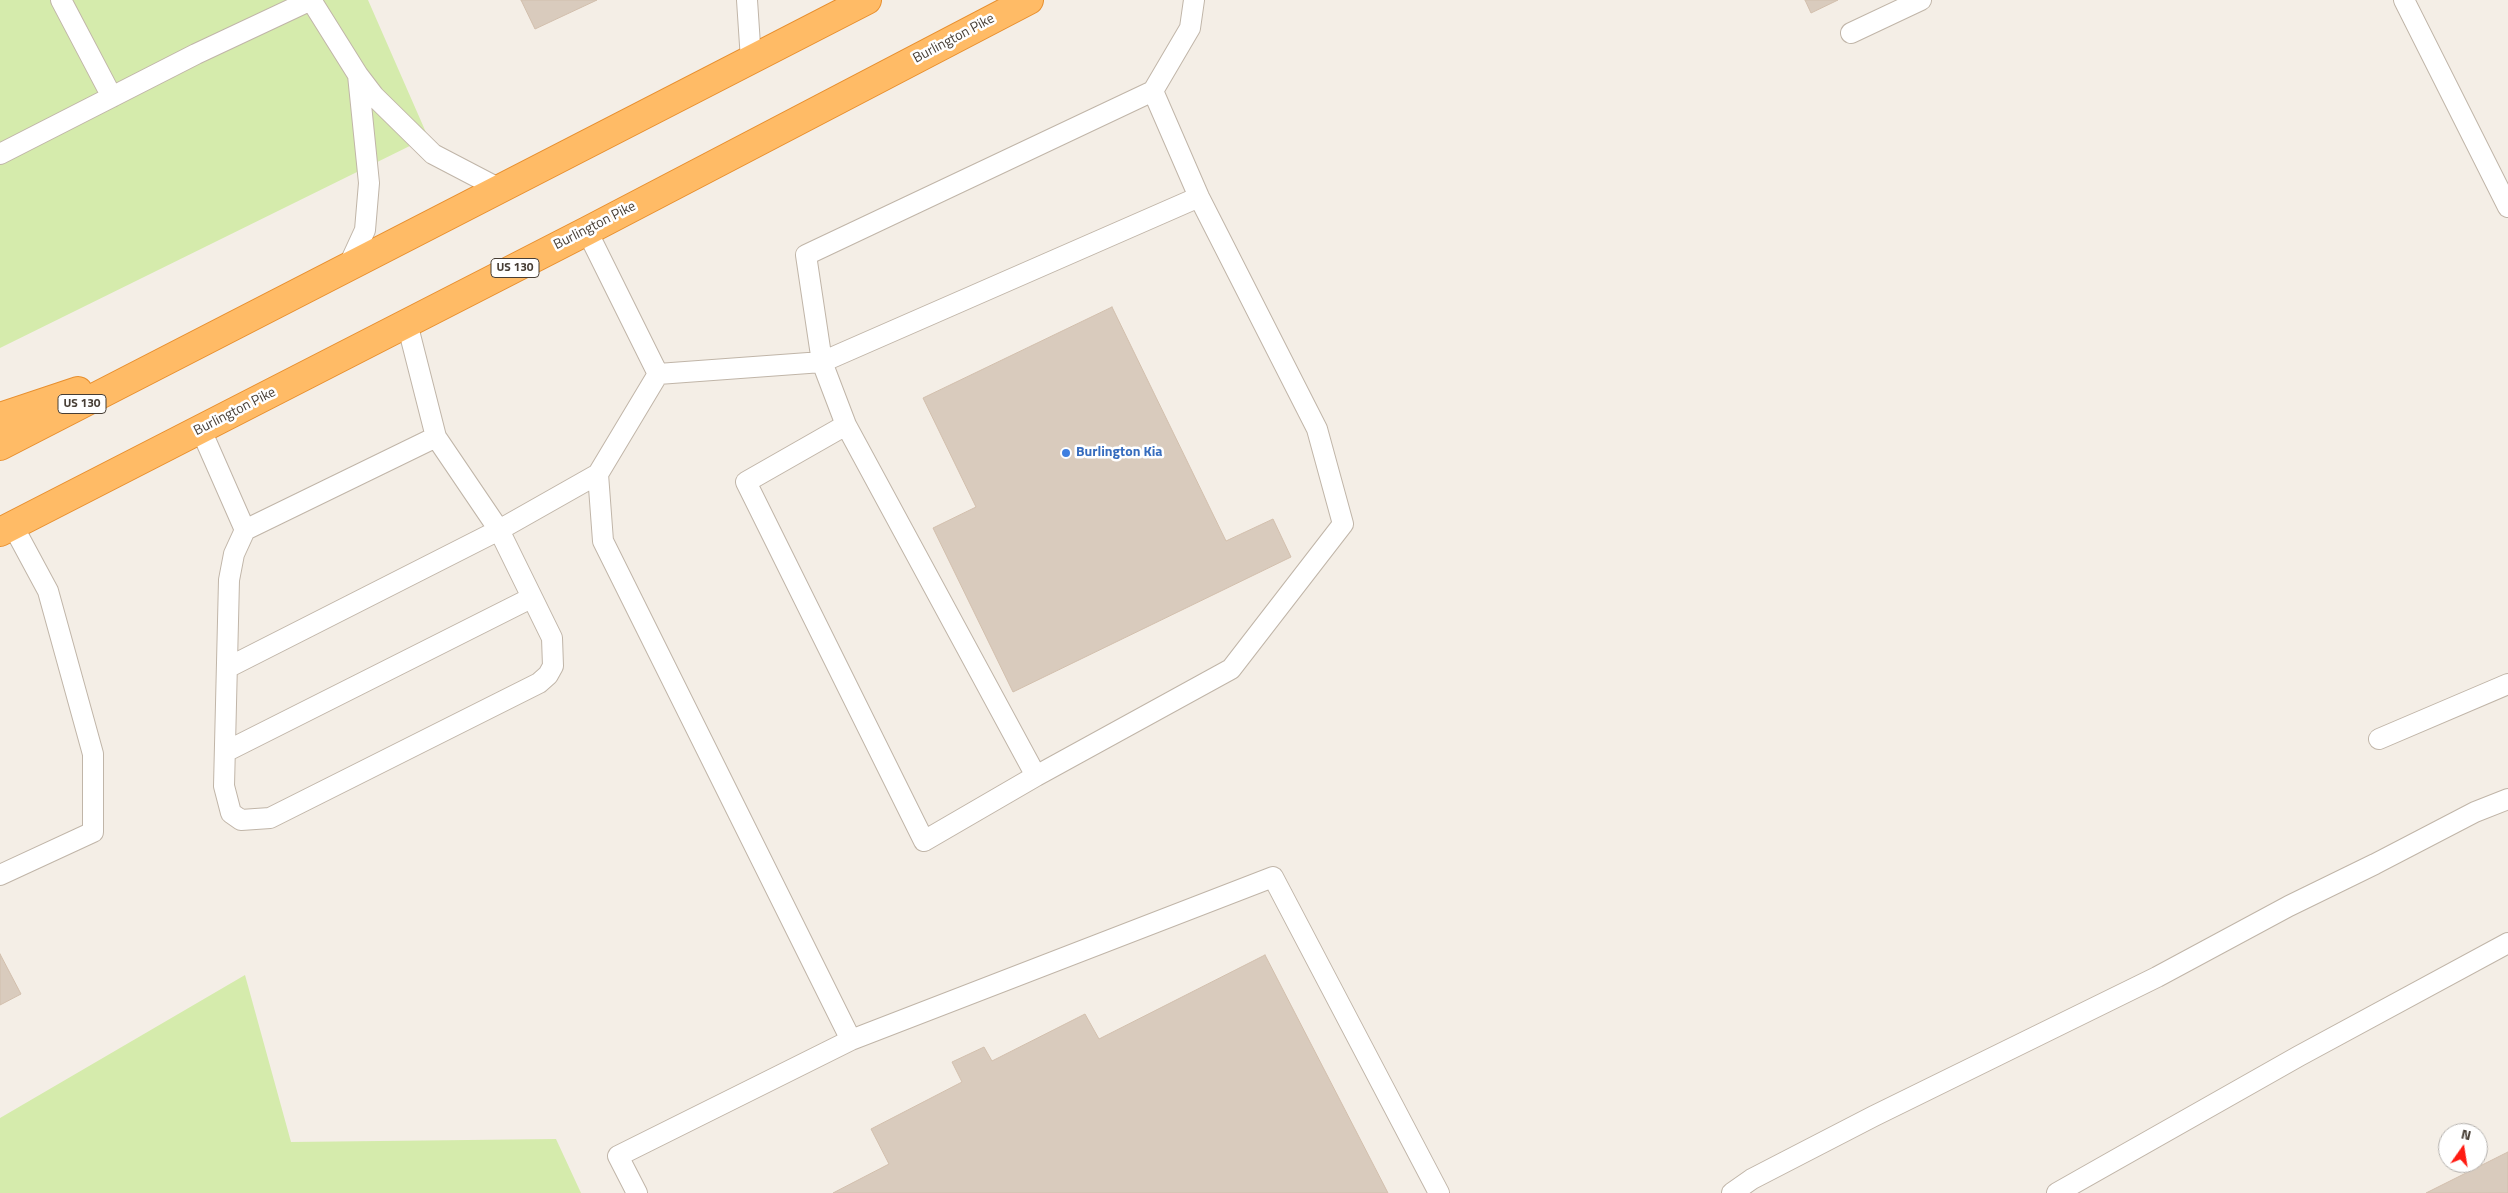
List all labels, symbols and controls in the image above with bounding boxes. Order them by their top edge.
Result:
street label: Burlington Pike [910,11,998,67]
street label: Burlington Pike [551,198,639,254]
road number: US 130 [491,258,539,278]
street label: Burlington Pike [191,384,279,440]
road number: US 130 [58,394,106,414]
place label: Burlington Kia [1076,445,1163,461]
marker: Burlington Kia [1060,447,1072,459]
north arrow [2438,1123,2488,1173]
text: N [2459,1123,2473,1145]

